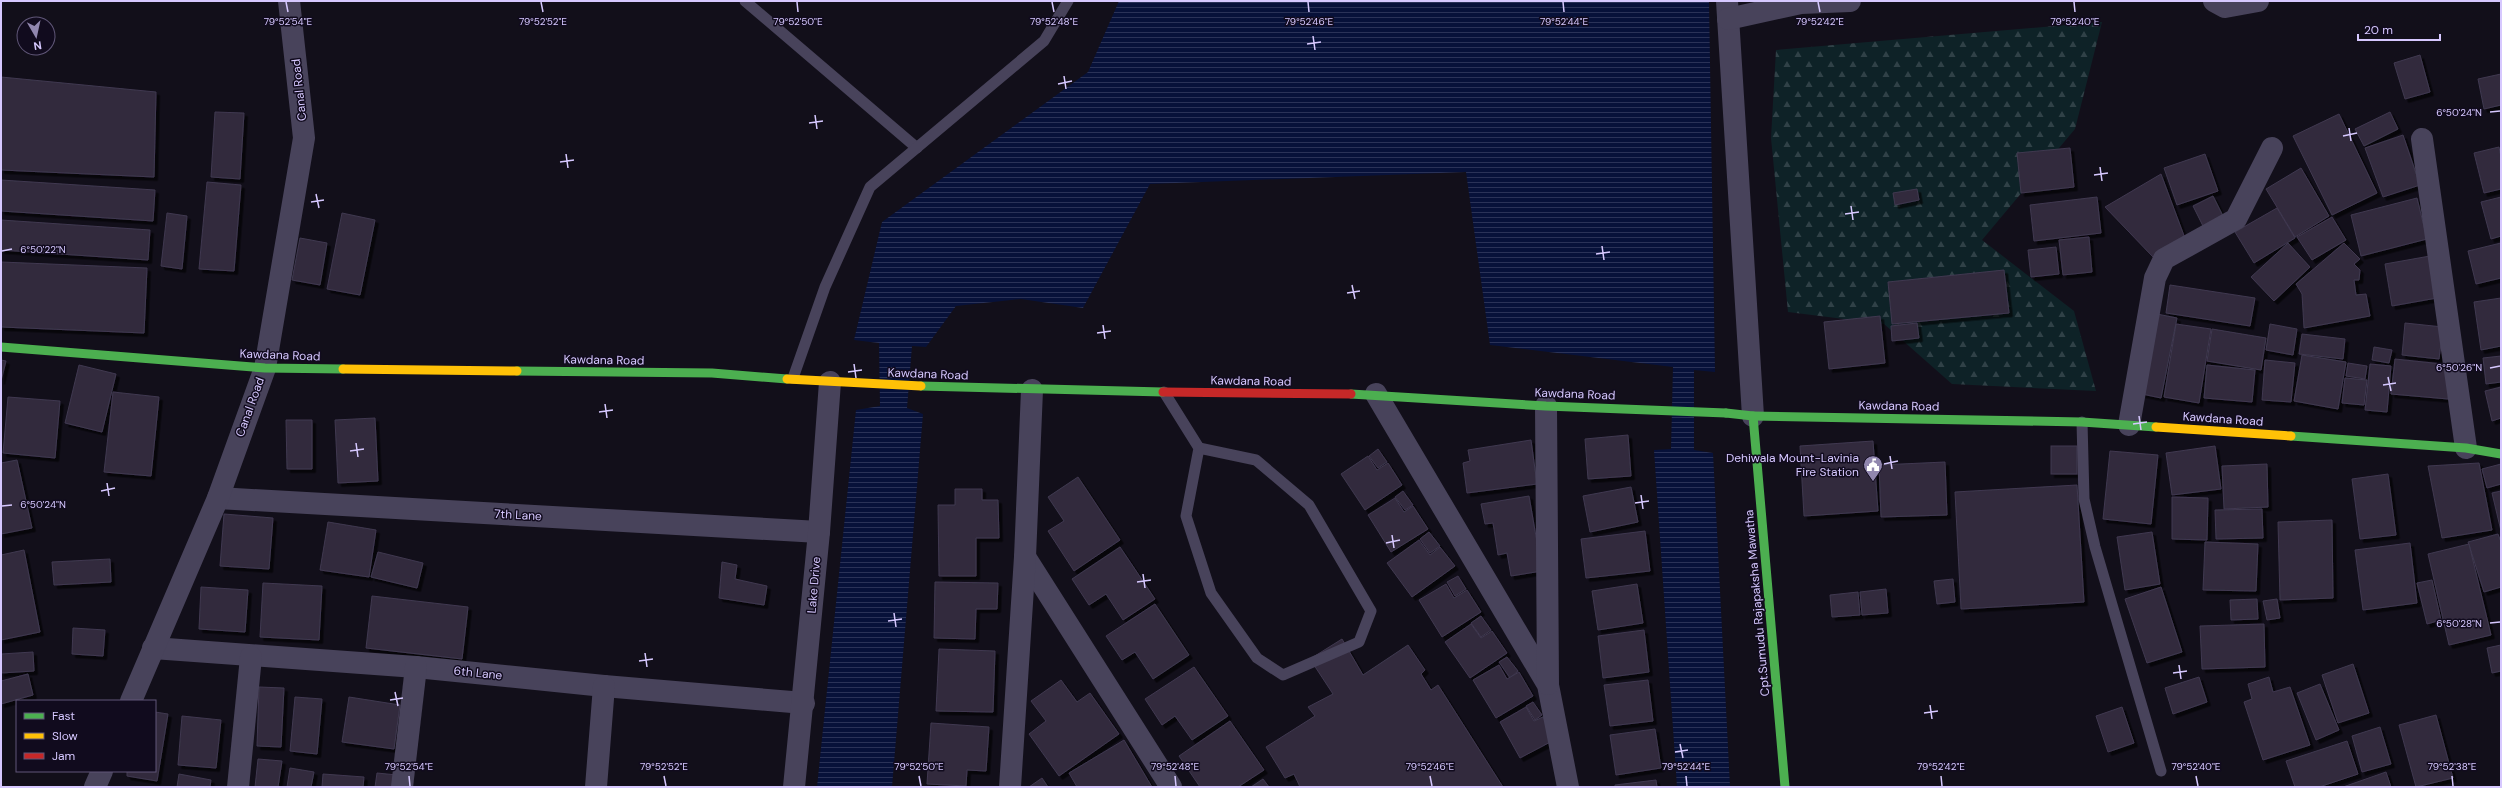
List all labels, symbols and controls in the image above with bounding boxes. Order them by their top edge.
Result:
text: 79°52'54"E [264,15,313,28]
text: 79°52'52"E [519,15,567,28]
text: 79°52'50"E [773,15,823,28]
text: 79°52'48"E [1030,15,1078,28]
text: 79°52'46"E [1285,15,1334,28]
text: 79°52'44"E [1540,15,1588,28]
text: 79°52'42"E [1796,15,1844,28]
text: 79°52'40"E [2050,15,2100,28]
north arrow [16,16,56,56]
scale bar [2358,16,2440,42]
text: 20 m [2364,22,2393,38]
text: N [33,38,43,53]
street label: Canal Road [288,58,310,122]
text: 6°50'24"N [2436,106,2482,119]
text: 6°50'22"N [20,243,66,256]
street label: Kawdana Road [239,346,321,364]
street label: Kawdana Road [564,351,644,369]
text: 6°50'26"N [2436,361,2482,374]
street label: Kawdana Road [887,365,969,383]
street label: Kawdana Road [1211,372,1291,390]
street label: Canal Road [232,375,268,439]
street label: Kawdana Road [1534,385,1616,403]
street label: Kawdana Road [1859,397,1939,415]
street label: Kawdana Road [2182,408,2264,430]
place label: Dehiwala Mount-Lavinia Fire Station [1726,450,1859,480]
public building icon: Dehiwala Mount-Lavinia Fire Station [1862,454,1884,482]
text: 6°50'24"N [20,498,66,511]
street label: 7th Lane [494,506,542,524]
street label: Cpt.Sumudu Rajapaksha Mawatha [1741,509,1773,697]
street label: Lake Drive [804,556,824,614]
text: 6°50'28"N [2436,617,2482,630]
street label: 6th Lane [453,662,503,684]
legend [16,700,156,772]
text: Fast [52,708,75,724]
text: Slow [52,728,78,744]
text: Jam [52,748,75,764]
text: 79°52'54"E [385,760,434,773]
text: 79°52'52"E [640,760,688,773]
text: 79°52'50"E [894,760,944,773]
text: 79°52'48"E [1151,760,1199,773]
text: 79°52'46"E [1406,760,1455,773]
text: 79°52'44"E [1662,760,1710,773]
text: 79°52'42"E [1917,760,1965,773]
text: 79°52'40"E [2171,760,2221,773]
text: 79°52'38"E [2428,760,2477,773]

